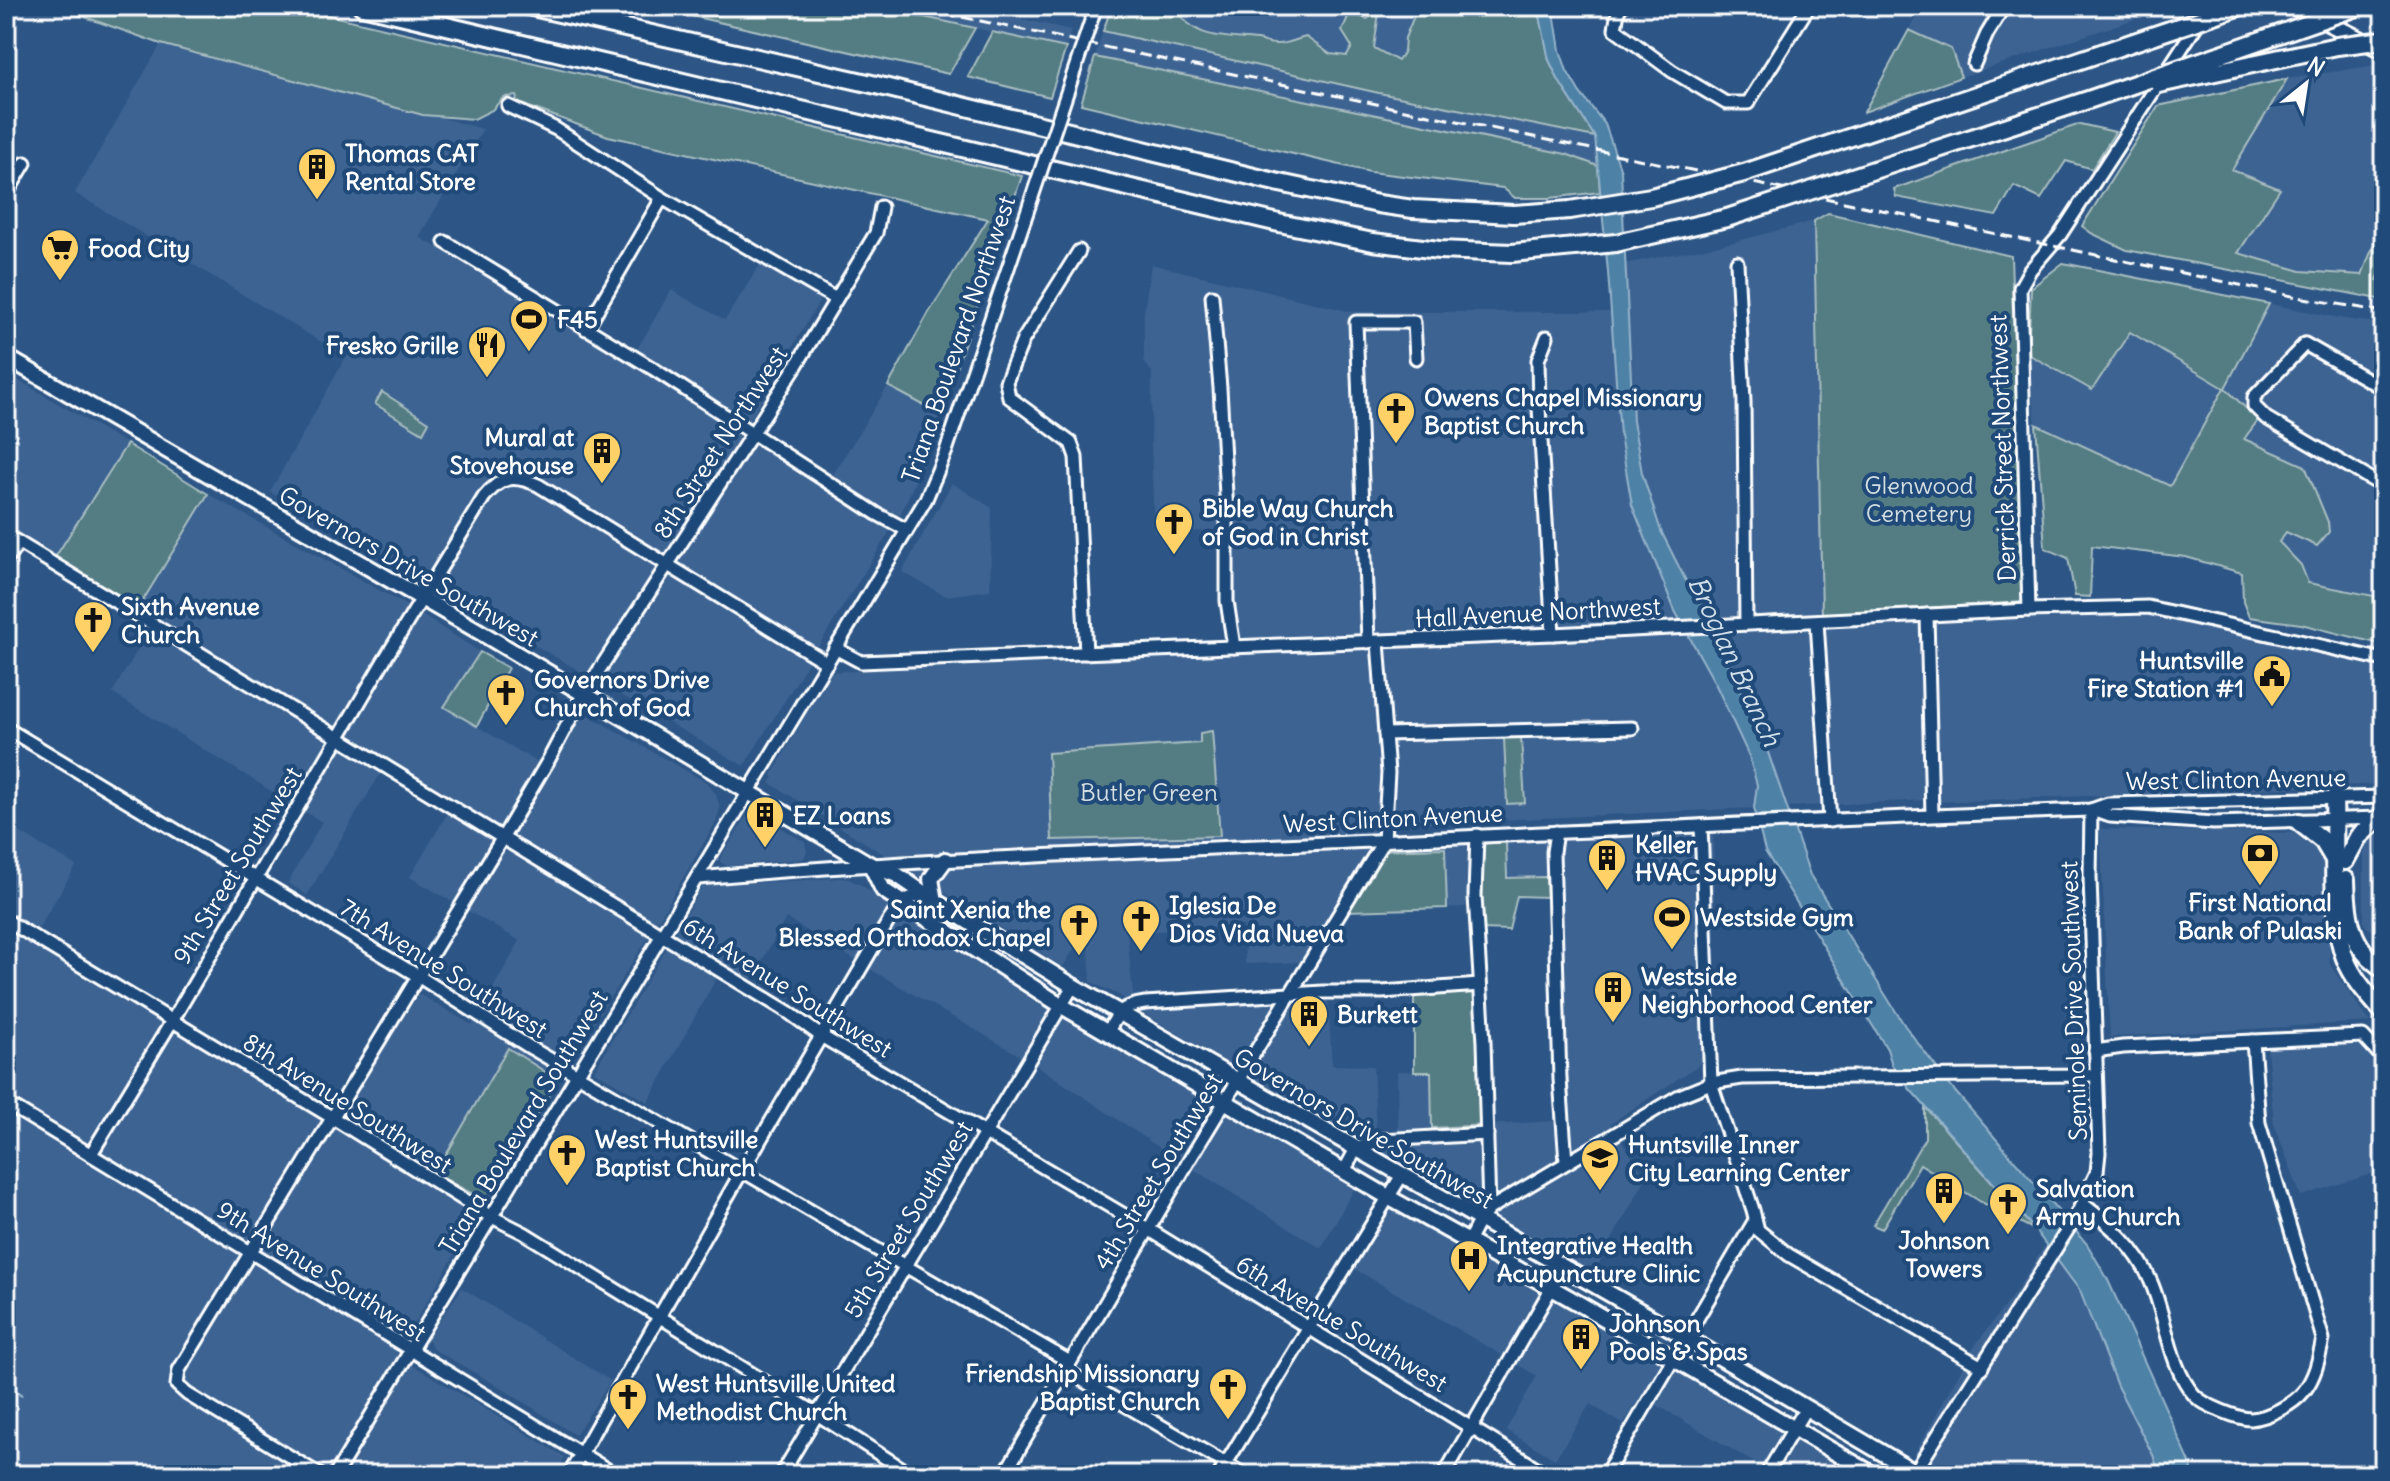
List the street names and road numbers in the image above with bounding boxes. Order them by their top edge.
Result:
street label: Triana Boulevard Northwest [895,192,1021,486]
street label: Derrick Street Northwest [1982,314,2022,582]
street label: 8th Street Northwest [647,340,793,544]
street label: Governors Drive Southwest [274,479,544,653]
street label: Hall Avenue Northwest [1414,591,1662,633]
street label: 9th Street Southwest [166,761,308,969]
street label: West Clinton Avenue [2126,762,2346,796]
street label: West Clinton Avenue [1282,797,1504,839]
street label: Seminole Drive Southwest [2053,861,2093,1141]
street label: 7th Avenue Southwest [335,892,553,1044]
street label: 6th Avenue Southwest [678,910,898,1064]
street label: Triana Boulevard Southwest [432,985,614,1259]
street label: 8th Avenue Southwest [238,1026,458,1180]
street label: Governors Drive Southwest [1229,1041,1499,1215]
street label: 4th Street Southwest [1087,1067,1229,1275]
street label: 5th Street Southwest [837,1115,979,1323]
street label: 9th Avenue Southwest [212,1194,432,1348]
street label: 6th Avenue Southwest [1231,1248,1453,1398]

